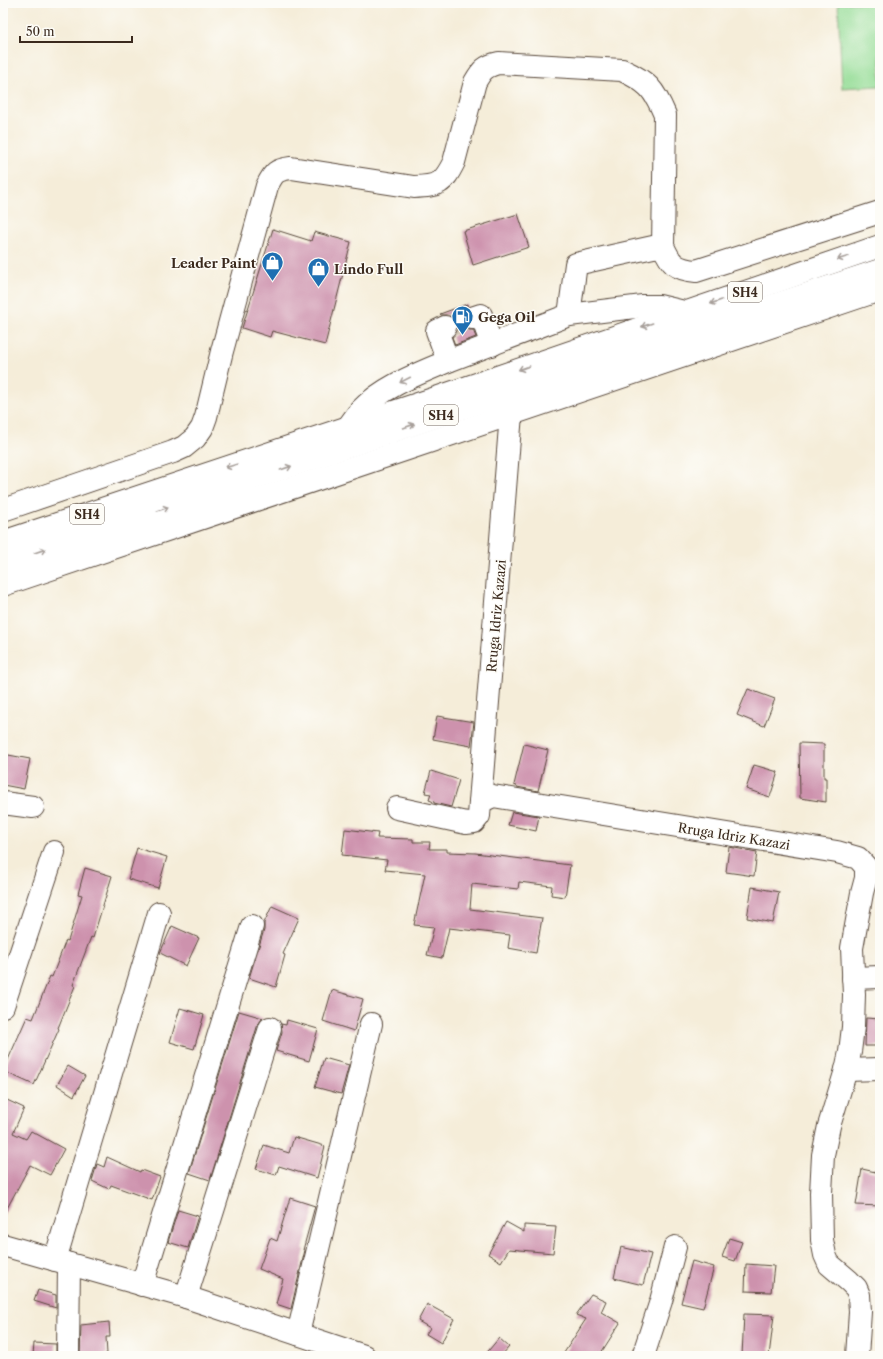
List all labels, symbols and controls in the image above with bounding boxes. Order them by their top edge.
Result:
scale bar [20,18,132,44]
text: 50 m [26,24,55,39]
shop icon: Leader Paint [259,250,285,283]
place label: Leader Paint [171,255,257,271]
one-way arrow [837,255,850,262]
shop icon: Lindo Full [306,256,332,289]
place label: Lindo Full [334,261,404,277]
road number: SH4 [728,282,762,302]
one-way arrow [710,298,722,306]
fuel station icon: Gega Oil [450,304,476,337]
place label: Gega Oil [478,309,536,325]
one-way arrow [641,322,654,329]
one-way arrow [519,364,531,372]
one-way arrow [400,377,412,384]
road number: SH4 [424,405,458,425]
one-way arrow [403,422,416,429]
one-way arrow [225,463,238,470]
one-way arrow [280,464,293,471]
road number: SH4 [70,504,104,524]
one-way arrow [157,505,169,513]
one-way arrow [33,547,46,554]
street label: Rruga Idriz Kazazi [483,559,509,673]
street label: Rruga Idriz Kazazi [677,819,791,853]

